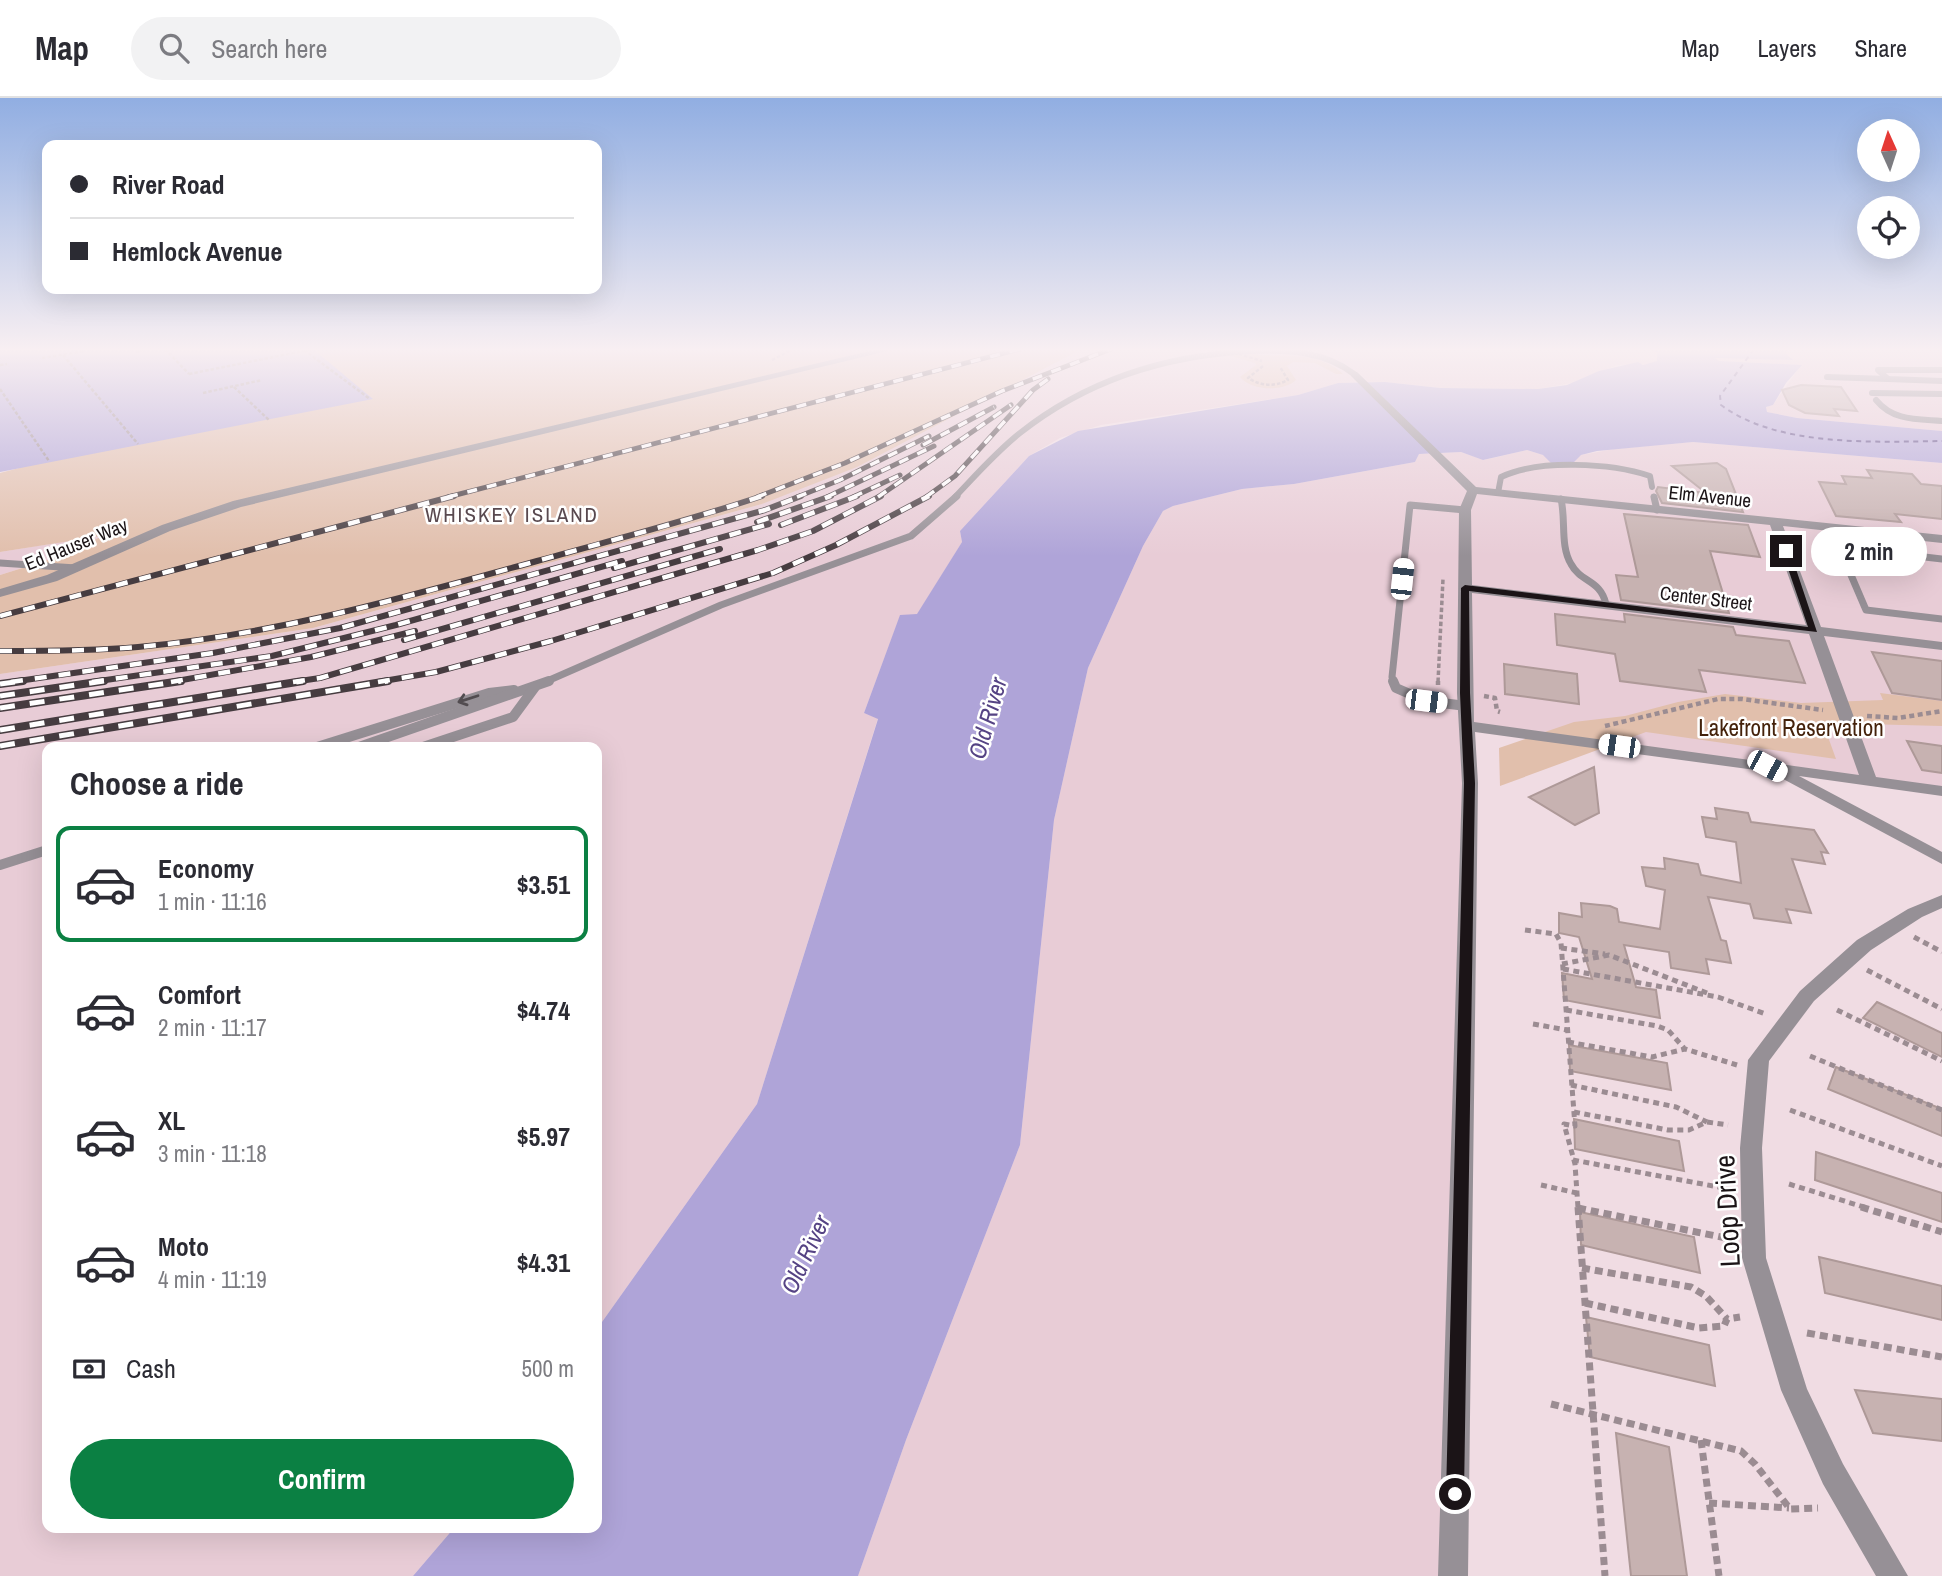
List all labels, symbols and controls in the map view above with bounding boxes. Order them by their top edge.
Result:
search box [131,17,621,80]
text: Map [35,26,89,70]
icon: search [155,29,193,67]
text: Search here [211,31,327,66]
text: Map [1681,32,1719,64]
text: Layers [1757,32,1816,64]
text: Share [1854,32,1907,64]
north arrow [1857,119,1920,182]
map controls [1857,119,1920,259]
text: River Road [112,167,225,202]
button: locate [1857,196,1920,259]
text: Hemlock Avenue [112,234,282,269]
street label: Elm Avenue [1667,479,1753,513]
district label: WHISKEY ISLAND [425,500,599,529]
street label: Ed Hauser Way [21,512,131,576]
callout: 2 min [1810,526,1926,575]
route end [1770,535,1802,567]
text: 2 min [1844,536,1894,567]
car [1390,557,1415,601]
street label: Center Street [1658,579,1754,617]
water label: Old River [960,672,1014,762]
car [1404,688,1449,714]
one-way arrow [457,693,479,706]
park label: Lakefront Reservation [1698,712,1884,743]
car [1597,733,1642,759]
car [1744,747,1791,785]
text: Choose a ride [70,762,244,805]
text: Economy [158,851,254,886]
icon: car [74,853,137,916]
text: $3.51 [517,867,570,902]
text: 1 min · 11:16 [158,886,267,917]
text: Comfort [158,977,241,1012]
icon: car [74,979,137,1042]
text: $4.74 [517,993,570,1028]
text: 2 min · 11:17 [158,1012,267,1043]
text: XL [158,1103,185,1138]
icon: car [74,1105,137,1168]
text: $5.97 [517,1119,570,1154]
text: 3 min · 11:18 [158,1138,267,1169]
street label: Loop Drive [1705,1154,1749,1268]
water label: Old River [773,1208,838,1298]
text: Moto [158,1229,209,1264]
icon: car [74,1231,137,1294]
text: $4.31 [517,1245,570,1280]
text: 4 min · 11:19 [158,1264,267,1295]
icon: cash [70,1350,108,1388]
text: Cash [126,1351,176,1386]
text: 500 m [522,1353,574,1384]
button: Confirm [70,1439,574,1519]
route start [1439,1478,1471,1510]

